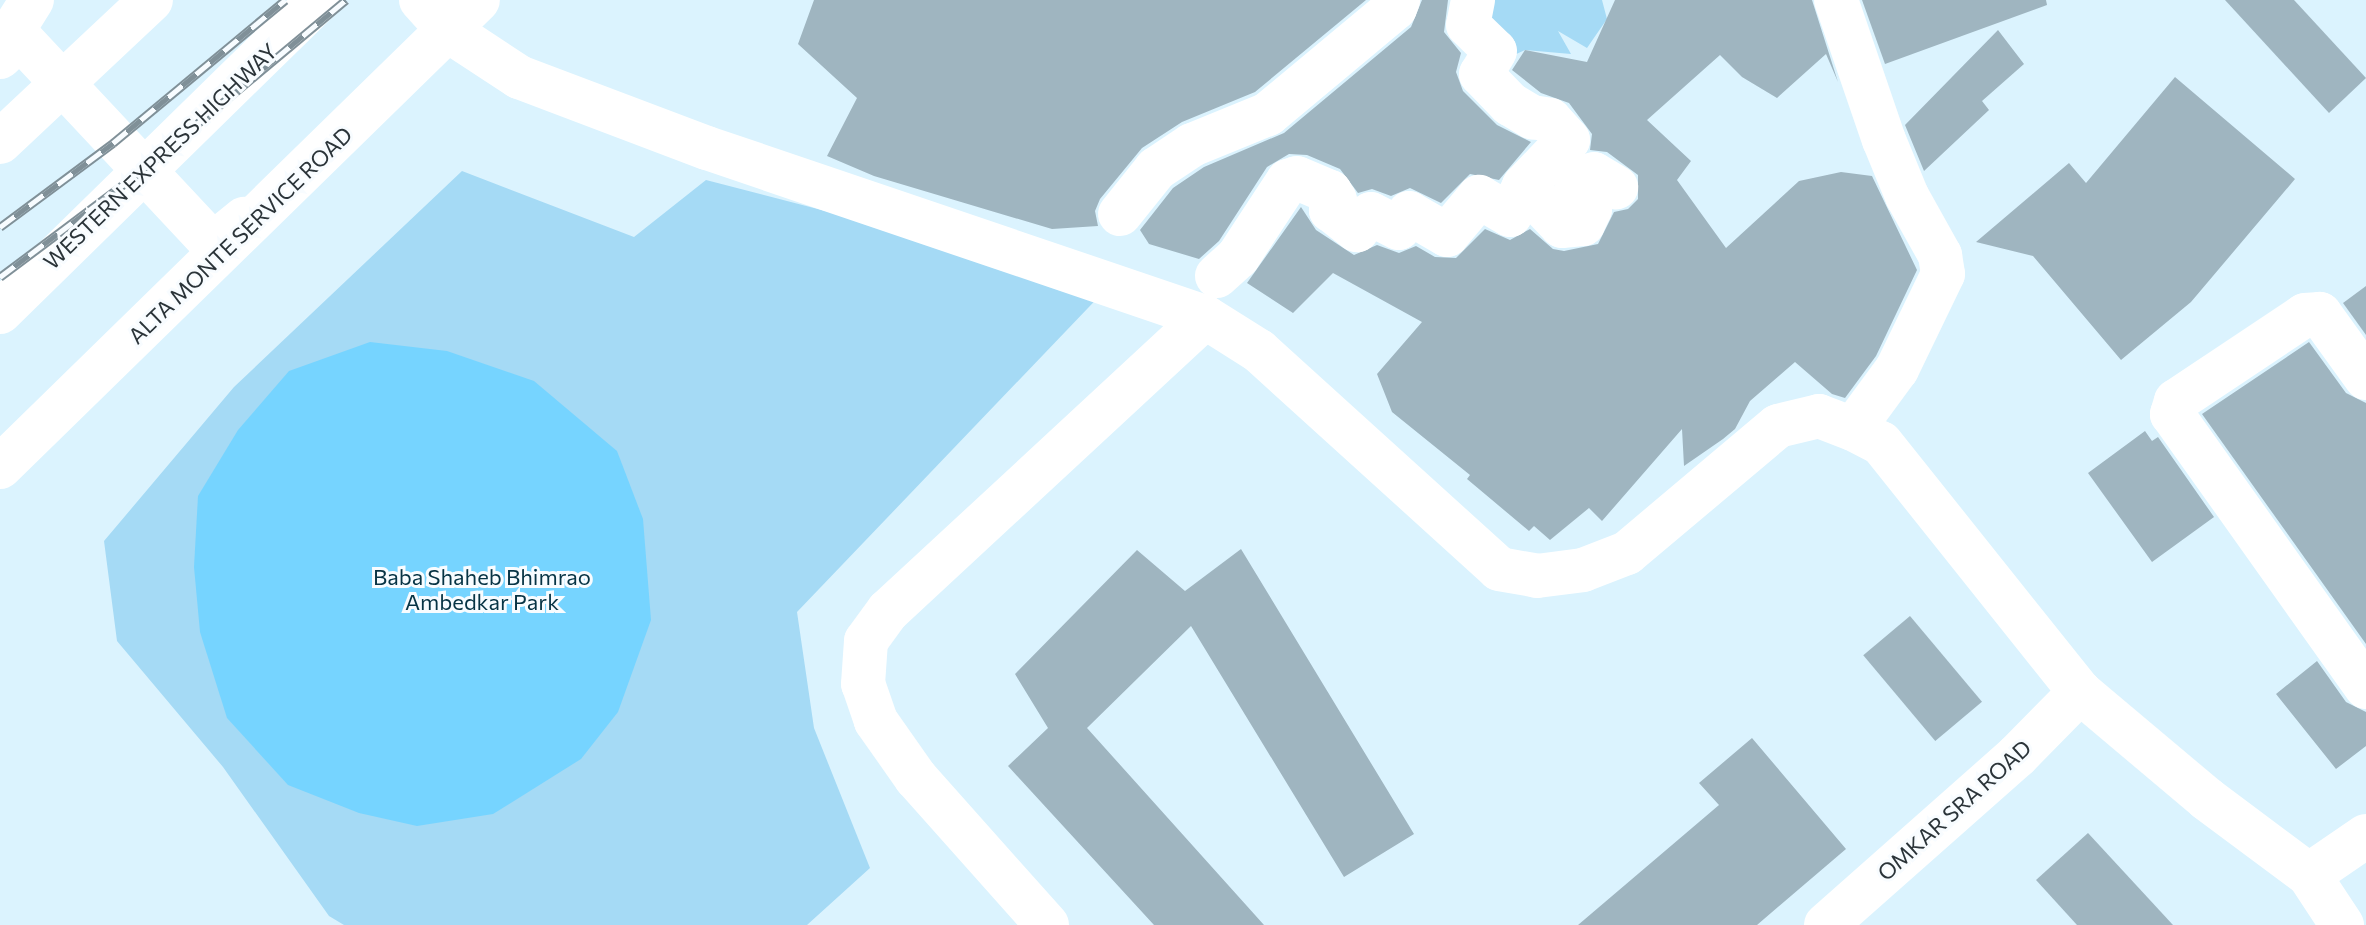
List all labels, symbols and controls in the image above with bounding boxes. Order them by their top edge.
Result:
street label: WESTERN EXPRESS HIGHWAY [38,37,282,275]
street label: ALTA MONTE SERVICE ROAD [123,121,357,349]
park label: Baba Shaheb Bhimrao Ambedkar Park [373,563,591,614]
street label: OMKAR SRA ROAD [1872,734,2036,886]

